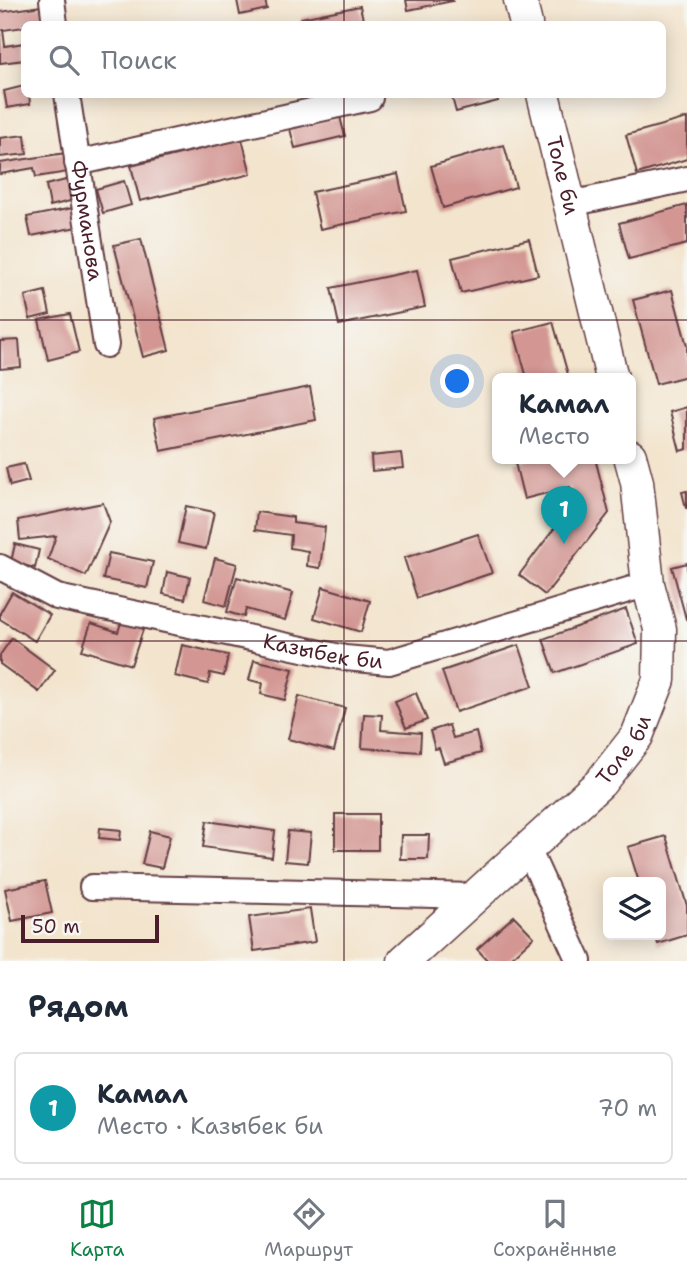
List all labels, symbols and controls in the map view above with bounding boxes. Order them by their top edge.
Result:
search box [21,21,666,98]
icon: search [45,41,83,79]
text: Поиск [101,42,177,77]
street label: Толе би [540,133,586,218]
street label: Фурманова [63,158,110,283]
your location [440,364,474,398]
popup [492,373,636,464]
text: Камал [519,386,609,421]
text: Место [519,421,590,451]
pin: 1 [541,486,587,544]
street label: Казыбек би [260,627,384,675]
street label: Толе би [590,711,658,791]
map controls [603,877,666,940]
button: layers [603,877,666,940]
scale bar [21,912,159,944]
text: 50 m [32,914,80,939]
text: Рядом [28,986,128,1027]
text: Камал [97,1076,188,1111]
text: 1 [48,1093,58,1123]
text: 70 m [598,1093,657,1123]
text: Место · Казыбек би [97,1111,323,1141]
tab: Карта [70,1195,124,1262]
tab: Маршрут [264,1195,353,1262]
tab: Сохранённые [493,1195,617,1262]

